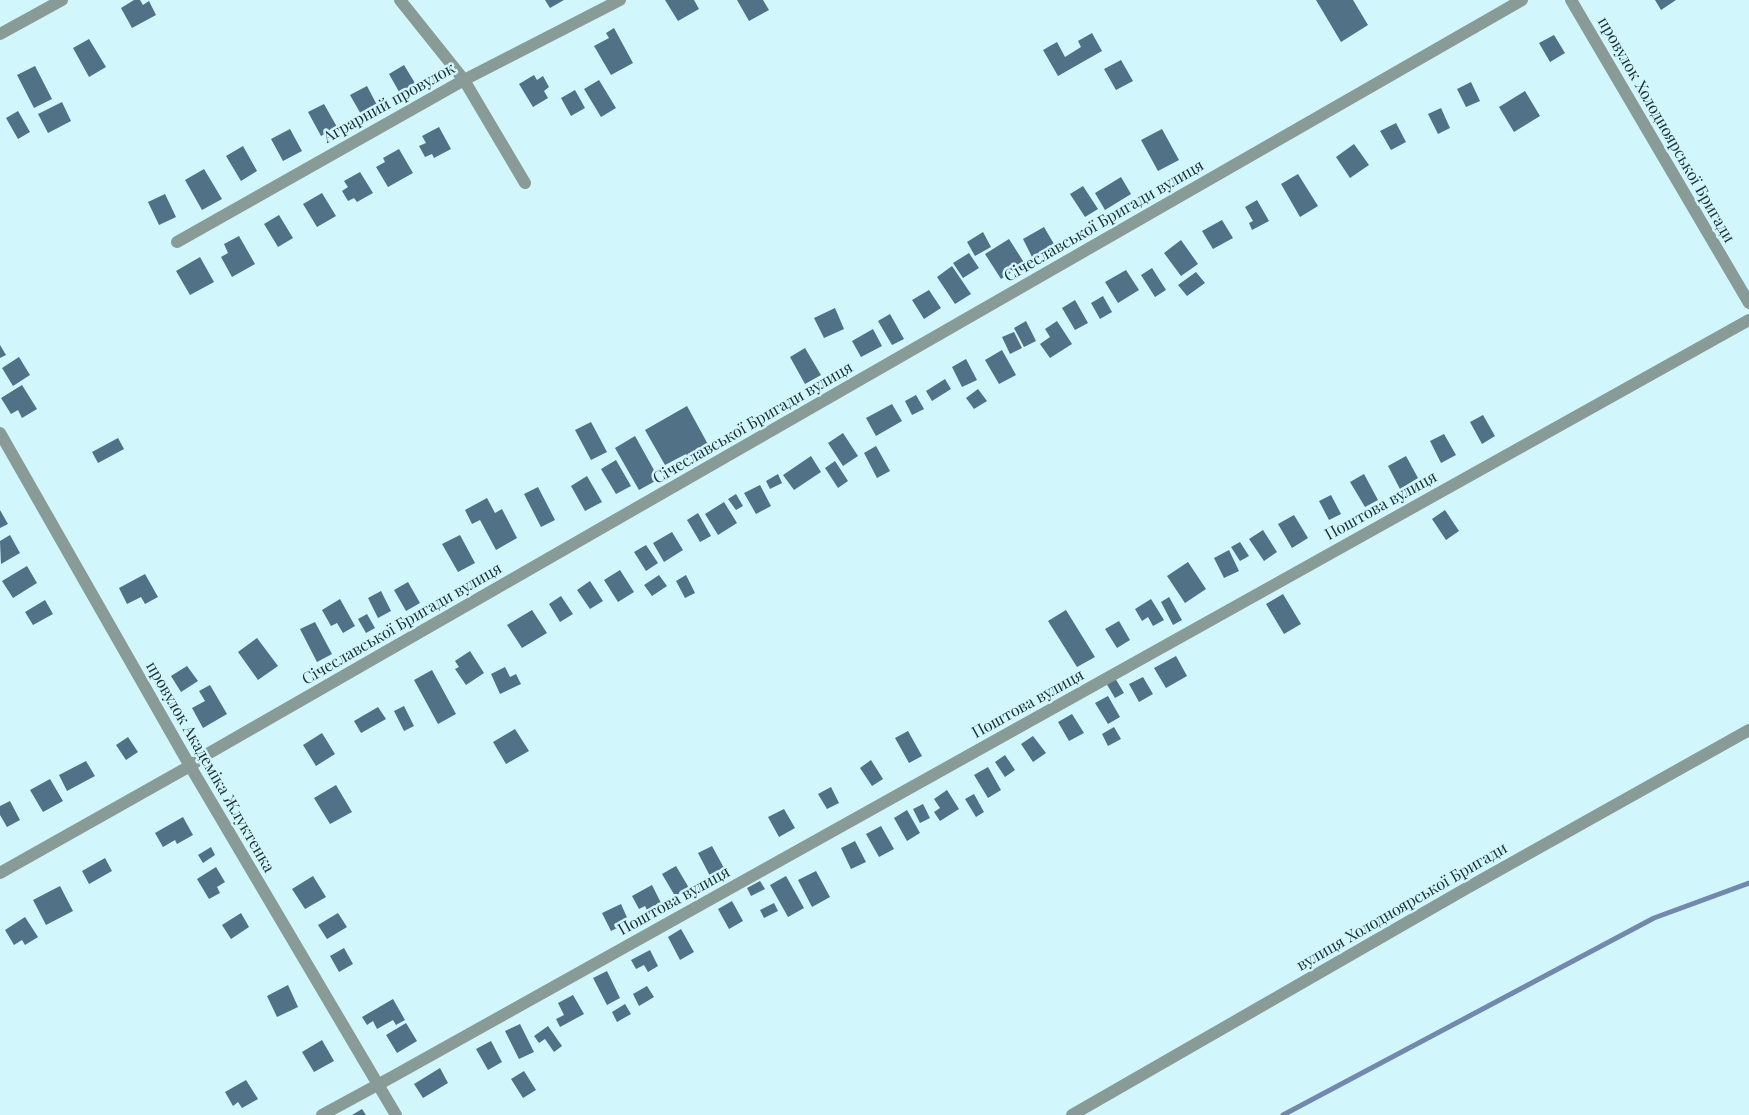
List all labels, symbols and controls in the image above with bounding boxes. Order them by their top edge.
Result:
street label: провулок Холодноярської Бригади [1593,14,1739,246]
street label: Аграрний провулок [320,59,458,147]
street label: Січеславської Бригади вулиця [1001,156,1207,286]
street label: Січеславської Бригади вулиця [650,358,856,488]
street label: Поштова вулиця [1322,467,1440,545]
street label: Січеславської Бригади вулиця [299,559,505,689]
street label: провулок Академіка Жлуктенка [142,658,278,876]
street label: Поштова вулиця [969,665,1087,743]
street label: вулиця Холодноярської Бригади [1293,839,1511,975]
street label: Поштова вулиця [615,862,733,940]

